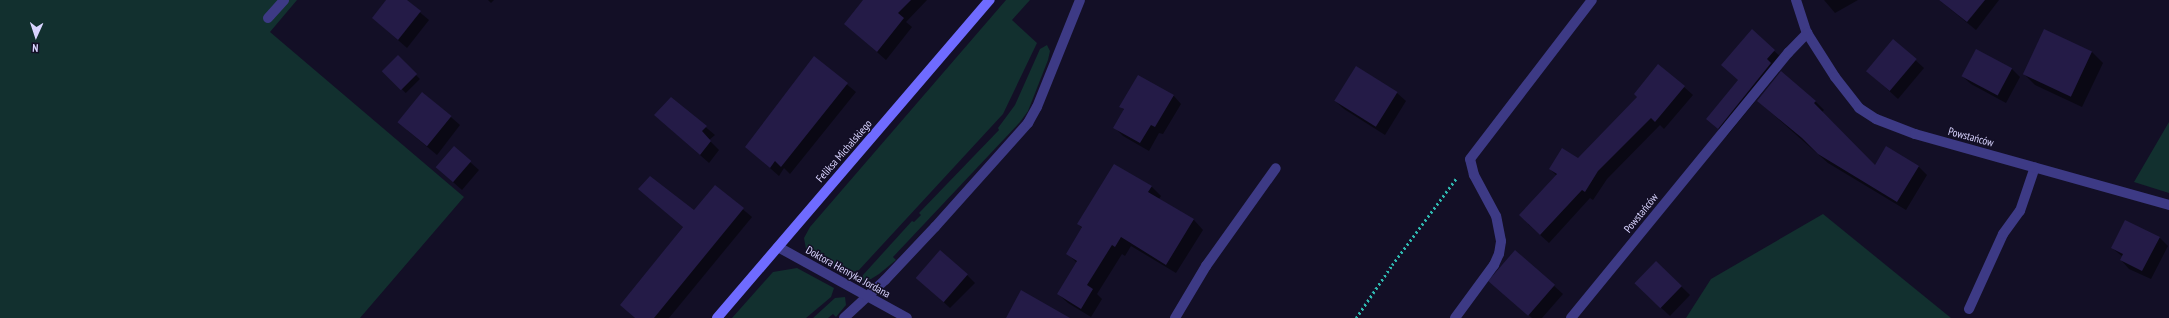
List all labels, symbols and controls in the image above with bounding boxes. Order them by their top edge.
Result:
north arrow [16,16,56,56]
text: N [32,41,39,55]
street label: Feliksa Michalskiego [813,117,875,185]
street label: Powstańców [1947,125,1995,149]
street label: Powstańców [1621,191,1661,235]
street label: Doktora Henryka Jordana [803,243,893,301]

